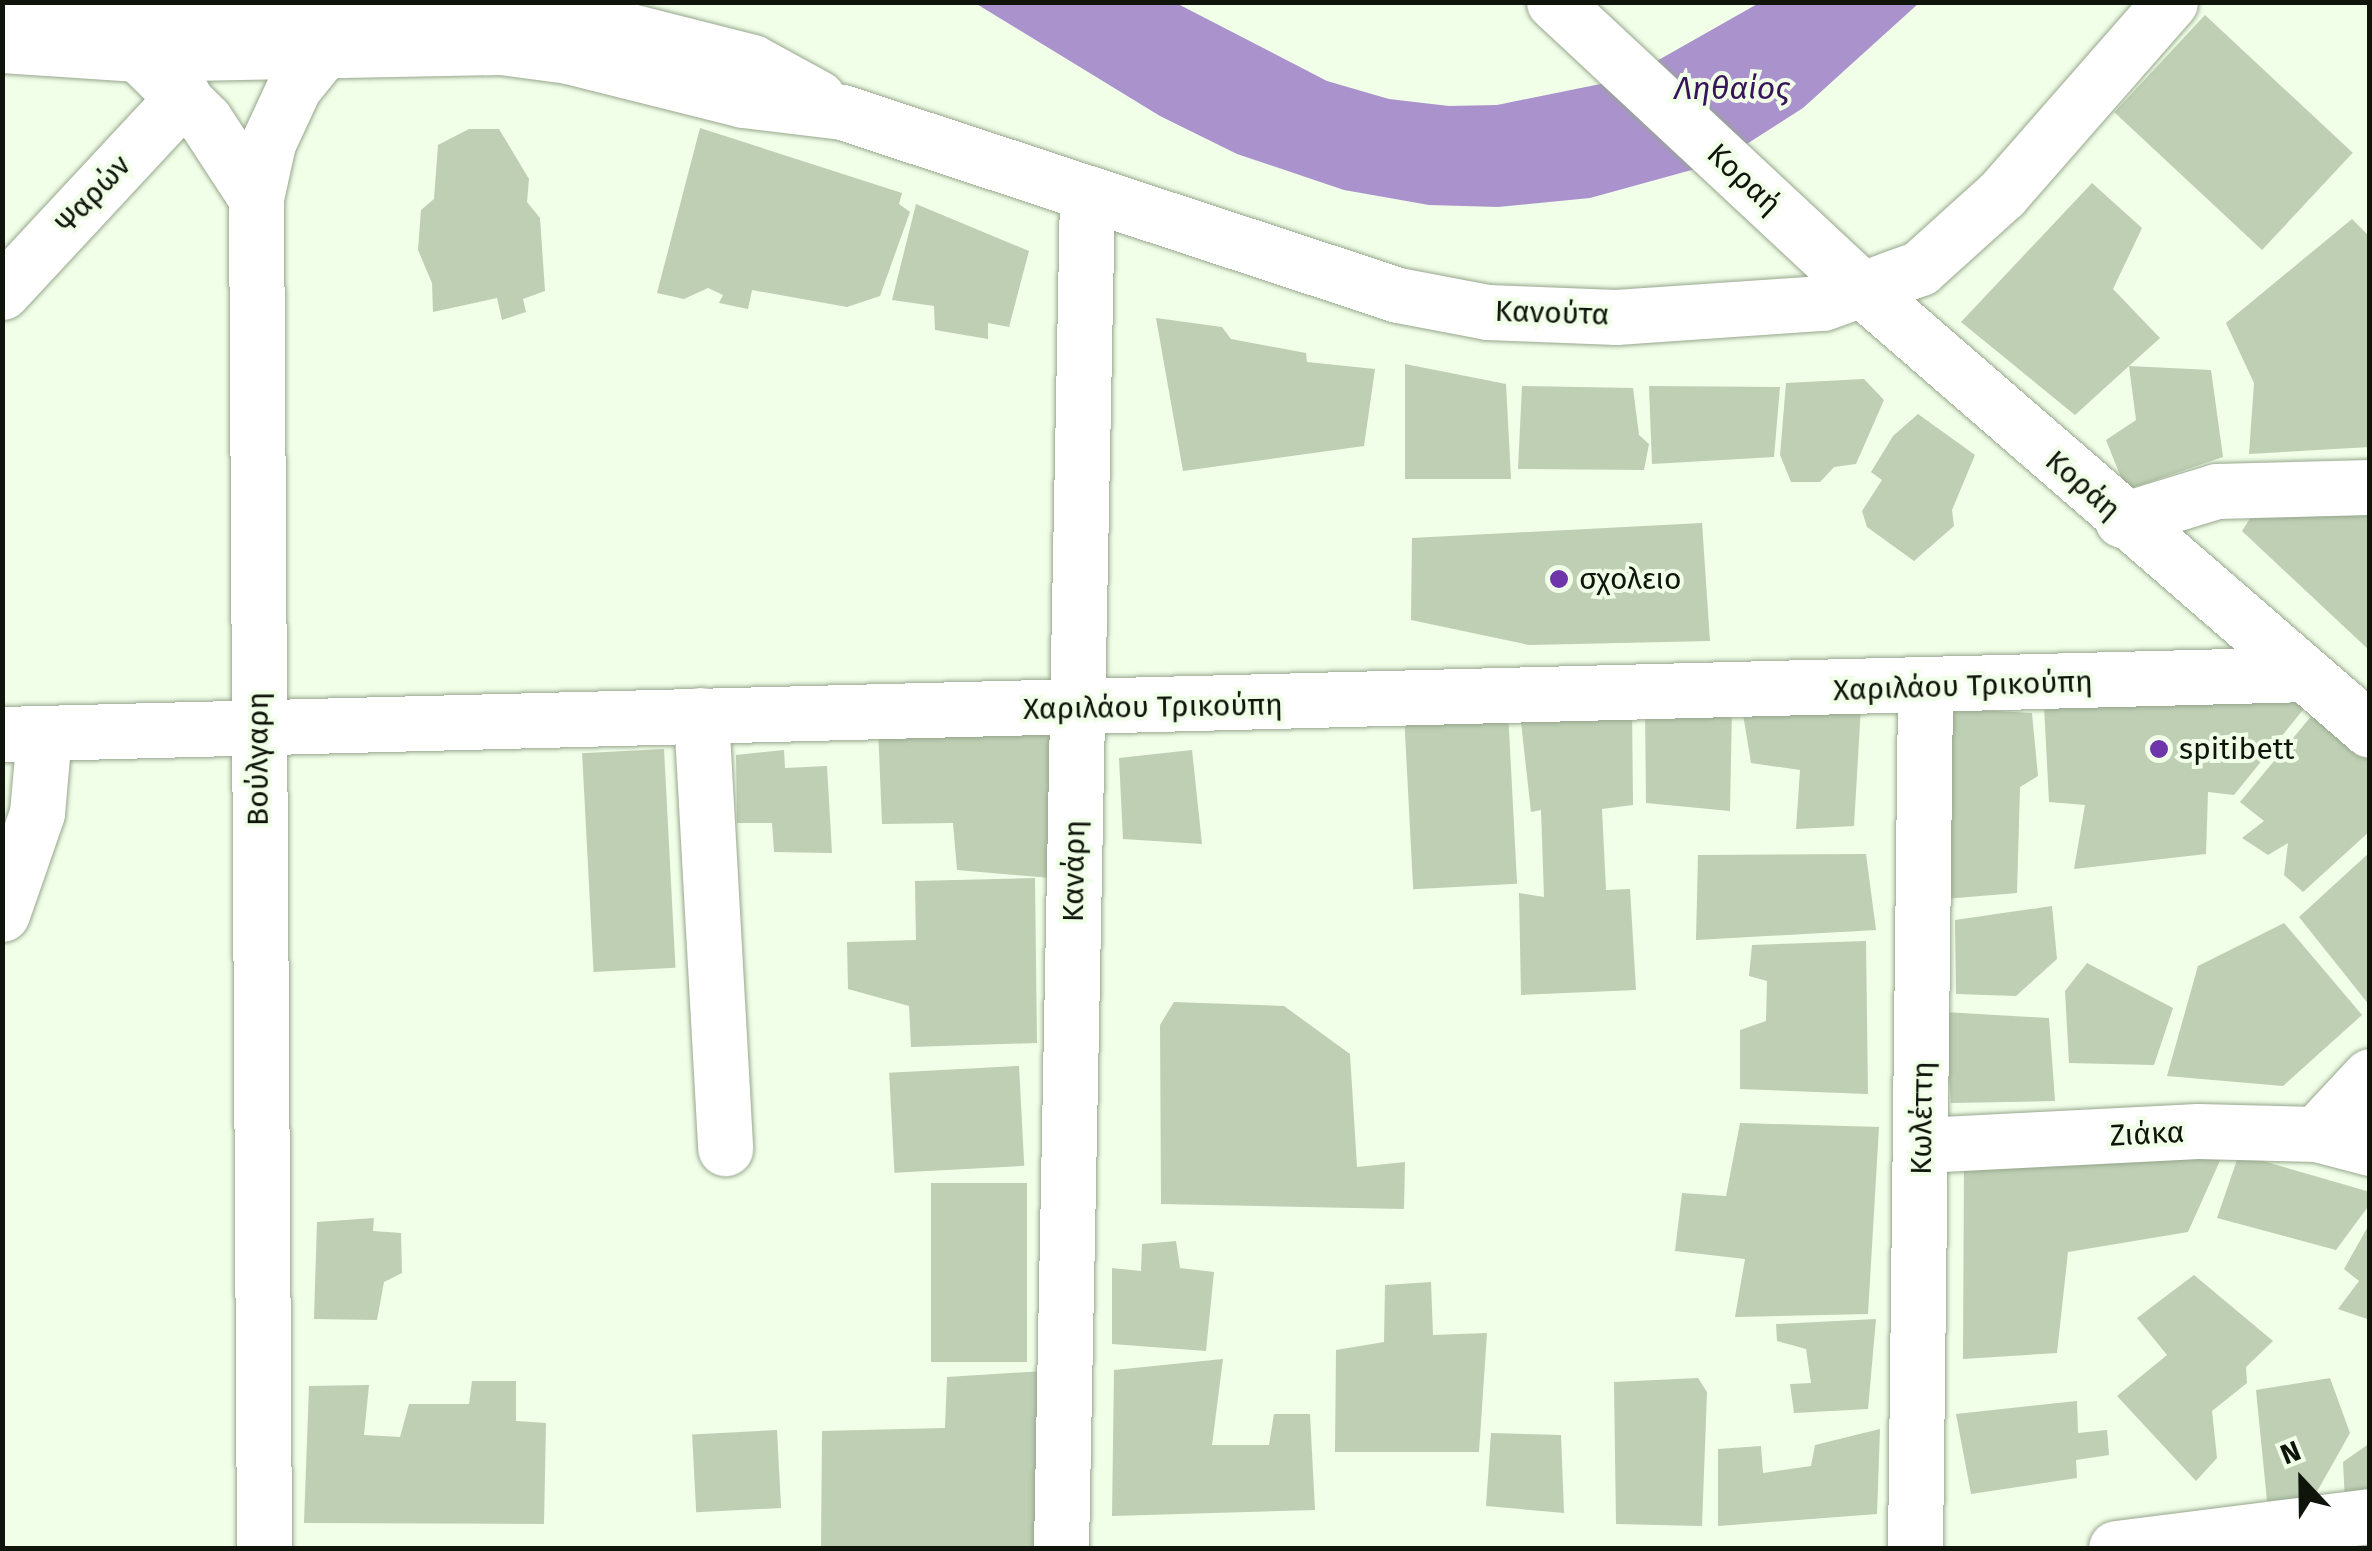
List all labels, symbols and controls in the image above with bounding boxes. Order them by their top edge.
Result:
water label: Ληθαίος [1674,69,1790,107]
street label: Κοραή [1700,136,1788,222]
street label: Ψαρών [48,148,138,240]
street label: Κανούτα [1494,293,1610,333]
street label: Κοράη [2038,443,2128,527]
place label: σχολειο [1579,561,1681,597]
marker: σχολειο [1548,568,1570,590]
street label: Χαριλάου Τρικούπη [1833,663,2093,709]
street label: Χαριλάου Τρικούπη [1023,687,1283,727]
street label: Βούλγαρη [240,692,276,826]
place label: spitibett [2179,731,2294,767]
marker: spitibett [2148,738,2170,760]
street label: Κανάρη [1055,820,1093,922]
street label: Κωλέττη [1903,1061,1941,1175]
street label: Ζιάκα [2109,1114,2185,1154]
north arrow [2252,1431,2352,1531]
text: N [2276,1434,2305,1472]

